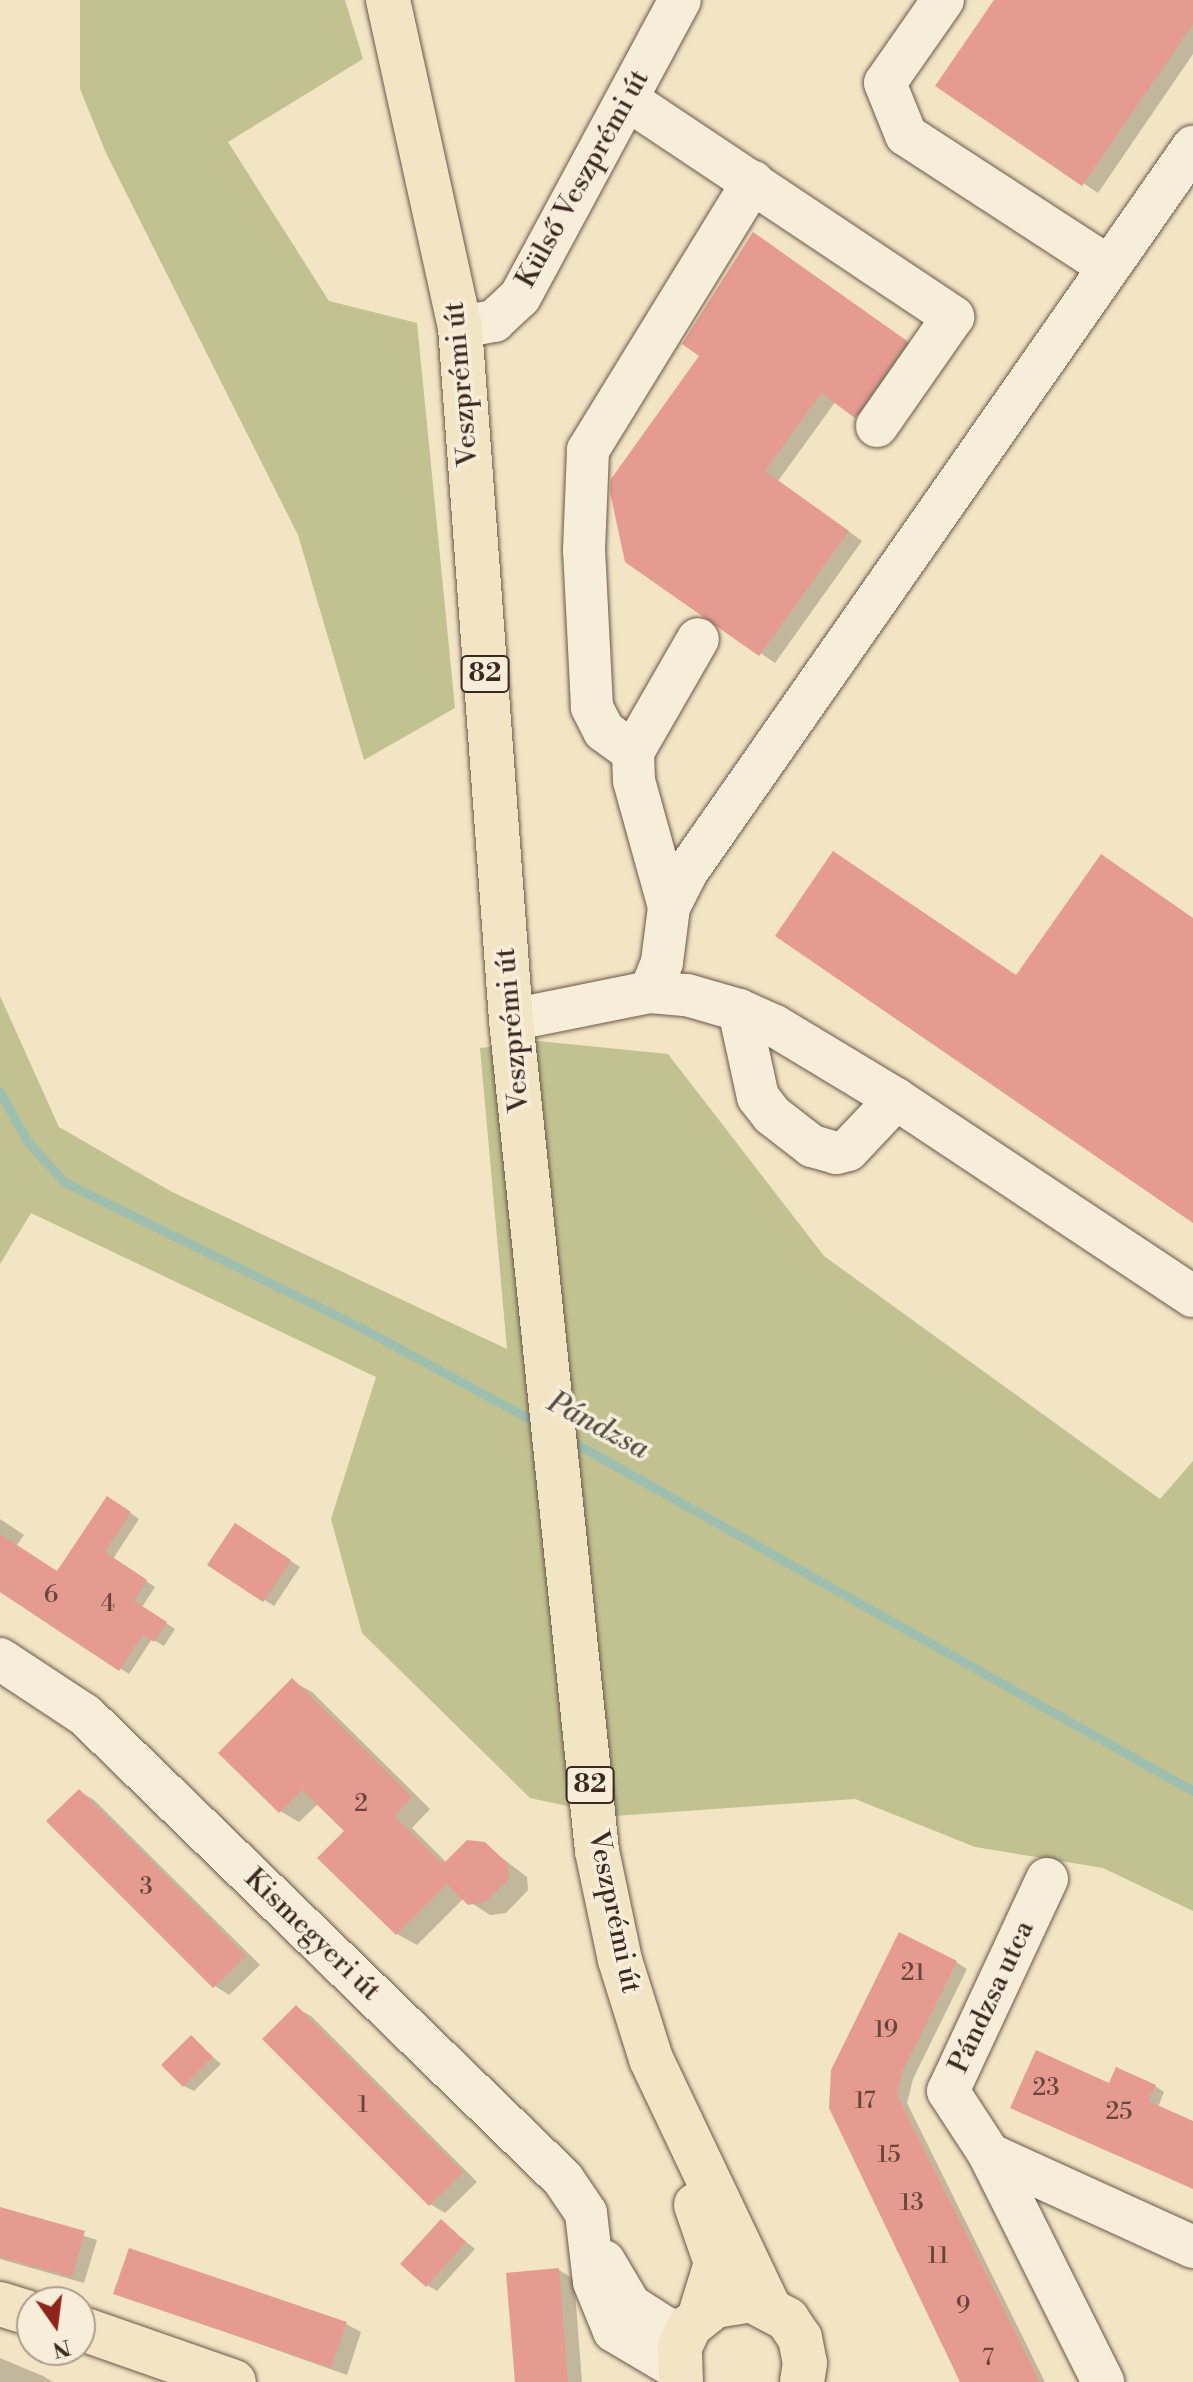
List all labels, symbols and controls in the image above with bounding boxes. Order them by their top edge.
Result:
street label: Külső Veszprémi út [509,64,657,294]
street label: Veszprémi út [438,300,486,468]
road number: 82 [459,652,511,696]
street label: Veszprémi út [489,946,537,1114]
water label: Pándzsa [541,1384,655,1468]
house number: 6 [44,1582,58,1610]
house number: 4 [101,1591,115,1619]
road number: 82 [564,1763,616,1807]
house number: 2 [354,1791,368,1819]
street label: Veszprémi út [580,1828,648,1996]
street label: Kismegyeri út [237,1862,387,2008]
house number: 3 [139,1874,153,1902]
street label: Pándzsa utca [942,1916,1042,2078]
house number: 21 [901,1960,925,1988]
house number: 19 [874,2017,898,2045]
house number: 23 [1033,2075,1059,2103]
house number: 17 [854,2088,876,2116]
house number: 1 [358,2092,368,2120]
house number: 25 [1106,2099,1132,2127]
house number: 15 [877,2142,901,2170]
house number: 13 [900,2190,924,2218]
house number: 11 [927,2243,949,2271]
north arrow [16,2286,96,2366]
house number: 9 [956,2293,970,2321]
text: N [50,2333,73,2363]
house number: 7 [982,2345,994,2373]

